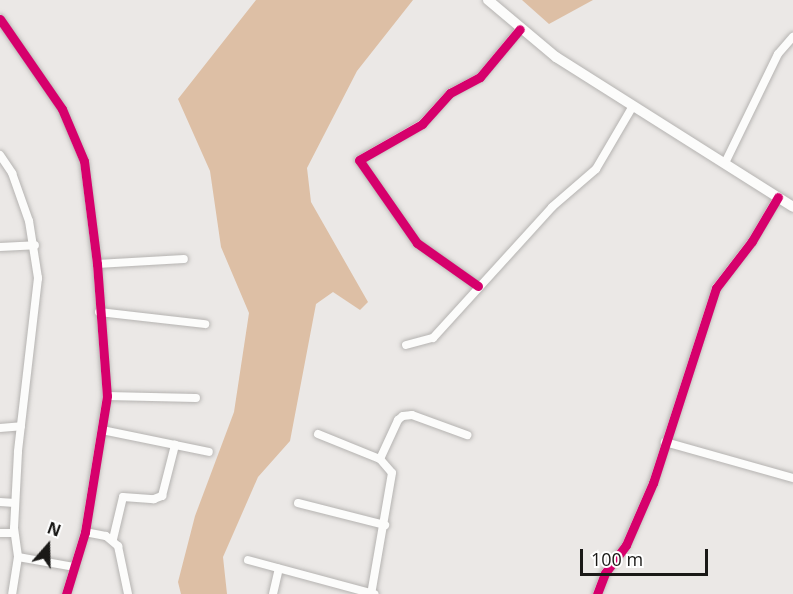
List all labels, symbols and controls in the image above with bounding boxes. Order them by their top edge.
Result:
north arrow [18,516,78,576]
text: N [44,517,64,542]
scale bar [583,537,710,575]
text: 100 m [591,547,643,571]

